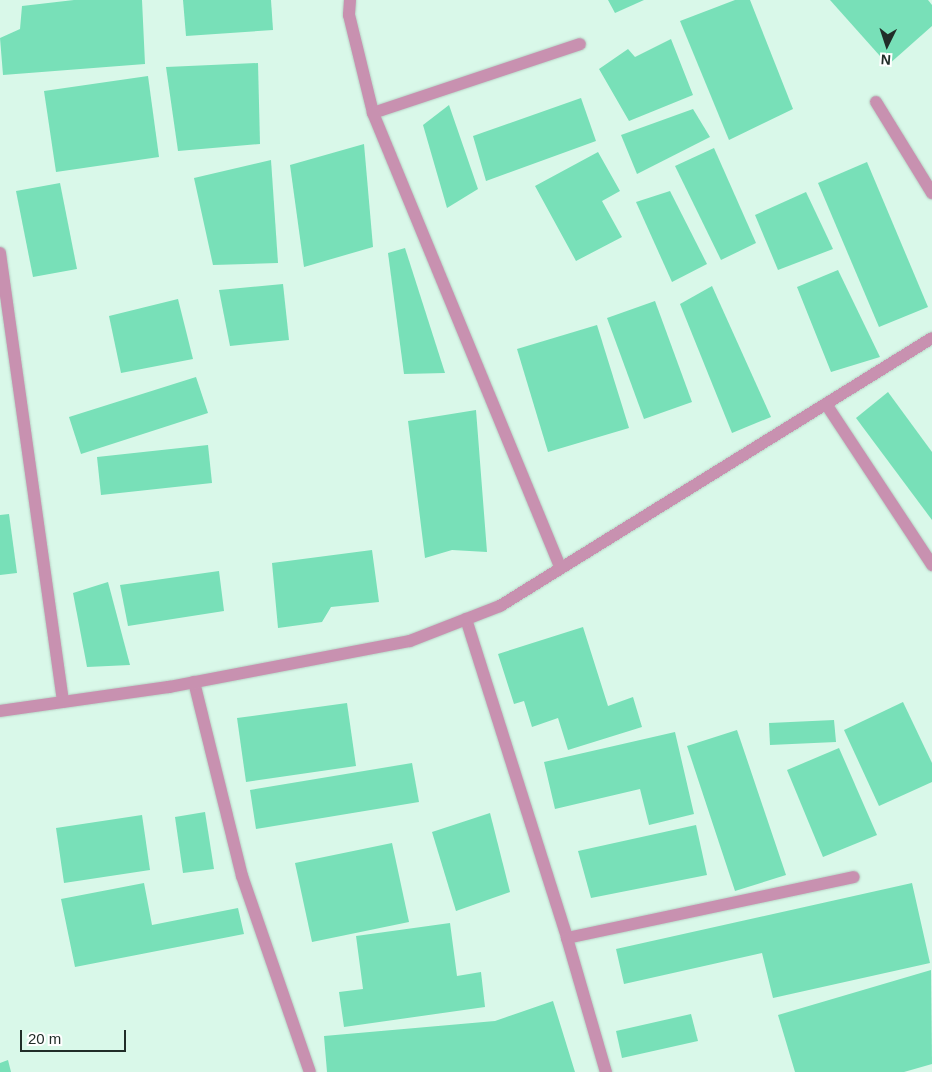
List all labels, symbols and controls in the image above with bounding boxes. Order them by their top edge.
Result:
north arrow [862,20,912,70]
text: N [880,52,892,68]
scale bar [22,1020,129,1052]
text: 20 m [28,1030,61,1047]

